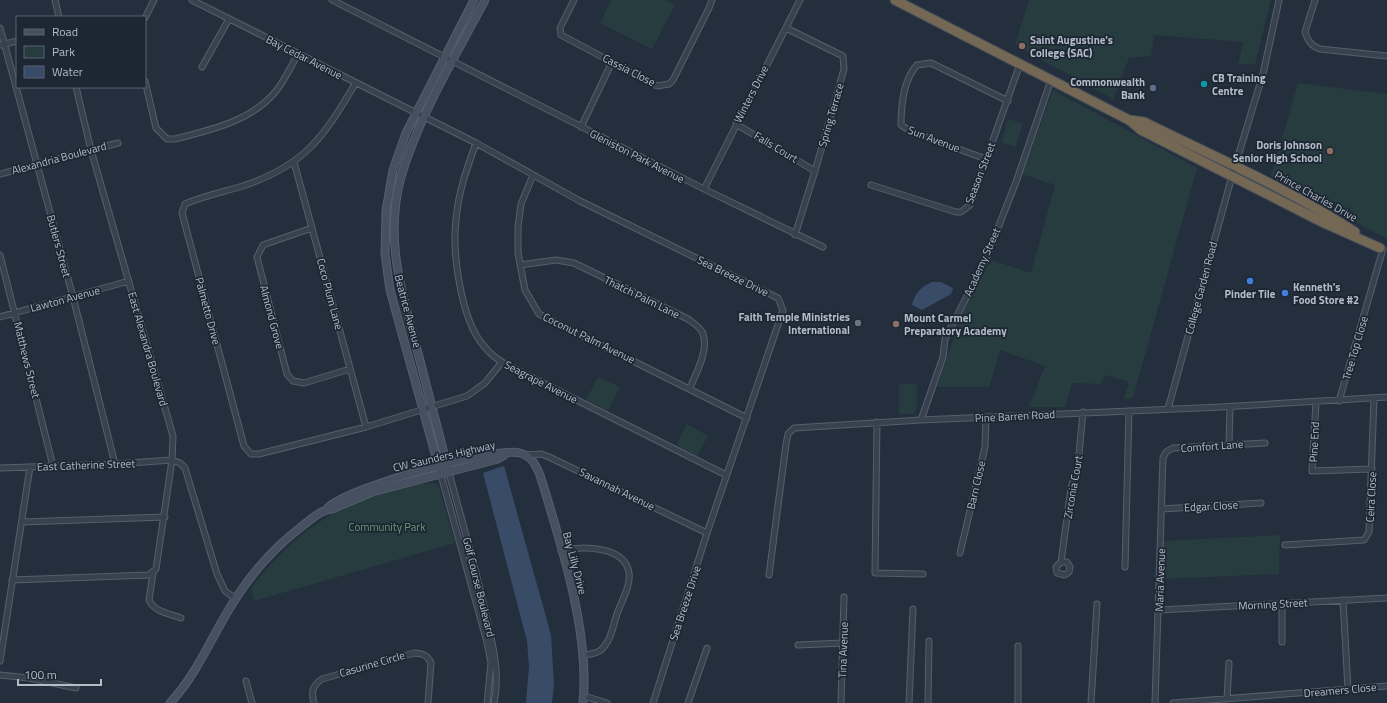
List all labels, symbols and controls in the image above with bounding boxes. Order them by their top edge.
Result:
legend [16,16,146,88]
text: Road [52,22,78,41]
street label: Bay Cedar Avenue [263,31,345,83]
place label: Saint Augustine's College (SAC) [1030,32,1113,61]
marker: Saint Augustine's College (SAC) [1017,41,1027,51]
text: Park [52,42,75,61]
street label: Cassia Close [600,50,658,90]
text: Water [52,62,83,81]
street label: Winters Drive [730,62,773,126]
place label: CB Training Centre [1212,70,1266,99]
place label: Commonwealth Bank [1070,74,1145,103]
marker: CB Training Centre [1199,79,1209,89]
street label: Spring Terrace [814,81,848,149]
marker: Commonwealth Bank [1148,83,1158,93]
street label: Sun Avenue [906,122,963,156]
street label: Gleniston Park Avenue [587,125,687,187]
street label: Falls Court [751,128,801,166]
place label: Doris Johnson Senior High School [1233,137,1322,166]
street label: Alexandria Boulevard [10,138,108,178]
street label: Season Street [961,140,999,206]
marker: Doris Johnson Senior High School [1325,146,1335,156]
street label: Prince Charles Drive [1272,167,1361,226]
street label: Butlers Street [43,213,75,279]
street label: Academy Street [960,225,1004,299]
street label: College Garden Road [1181,240,1221,336]
street label: Sea Breeze Drive [694,252,772,300]
street label: Coco Plum Lane [313,256,347,332]
street label: Thatch Palm Lane [601,272,683,322]
street label: Beatrice Avenue [391,273,426,350]
street label: Palmetto Drive [191,275,225,347]
marker: Pinder Tile [1245,276,1255,286]
place label: Kenneth's Food Store #2 [1293,279,1359,308]
street label: Lawton Avenue [28,282,102,316]
street label: Almond Grove [256,283,288,351]
place label: Pinder Tile [1225,286,1276,302]
marker: Kenneth's Food Store #2 [1280,288,1290,298]
street label: East Alexandra Boulevard [124,290,172,408]
street label: Coconut Palm Avenue [540,309,638,367]
place label: Faith Temple Ministries International [738,309,850,338]
place label: Mount Carmel Preparatory Academy [904,310,1007,339]
street label: Tree Top Close [1338,314,1372,382]
marker: Faith Temple Ministries International [853,318,863,328]
marker: Mount Carmel Preparatory Academy [891,319,901,329]
street label: Matthews Street [10,320,44,400]
street label: Seagrape Avenue [502,357,581,408]
street label: Pine Barren Road [974,406,1056,426]
street label: Pine End [1305,421,1323,463]
street label: CW Saunders Highway [391,436,497,476]
street label: Comfort Lane [1180,436,1244,456]
street label: Zirconia Court [1060,454,1086,520]
street label: East Catherine Street [37,455,136,475]
street label: Barn Close [963,459,989,511]
street label: Savannah Avenue [577,464,658,514]
street label: Ceira Close [1362,471,1380,523]
street label: Edgar Close [1184,497,1239,515]
park label: Community Park [349,519,426,535]
street label: Bay Lilly Drive [559,530,591,597]
street label: Golf Course Boulevard [459,535,499,639]
street label: Maria Avenue [1151,548,1169,612]
street label: Sea Breeze Drive [665,563,705,643]
street label: Morning Street [1238,594,1308,614]
street label: Tina Avenue [834,621,852,678]
street label: Casurine Circle [337,647,407,681]
scale bar [18,661,101,687]
text: 100 m [24,665,57,684]
street label: Dreamers Close [1303,679,1377,701]

